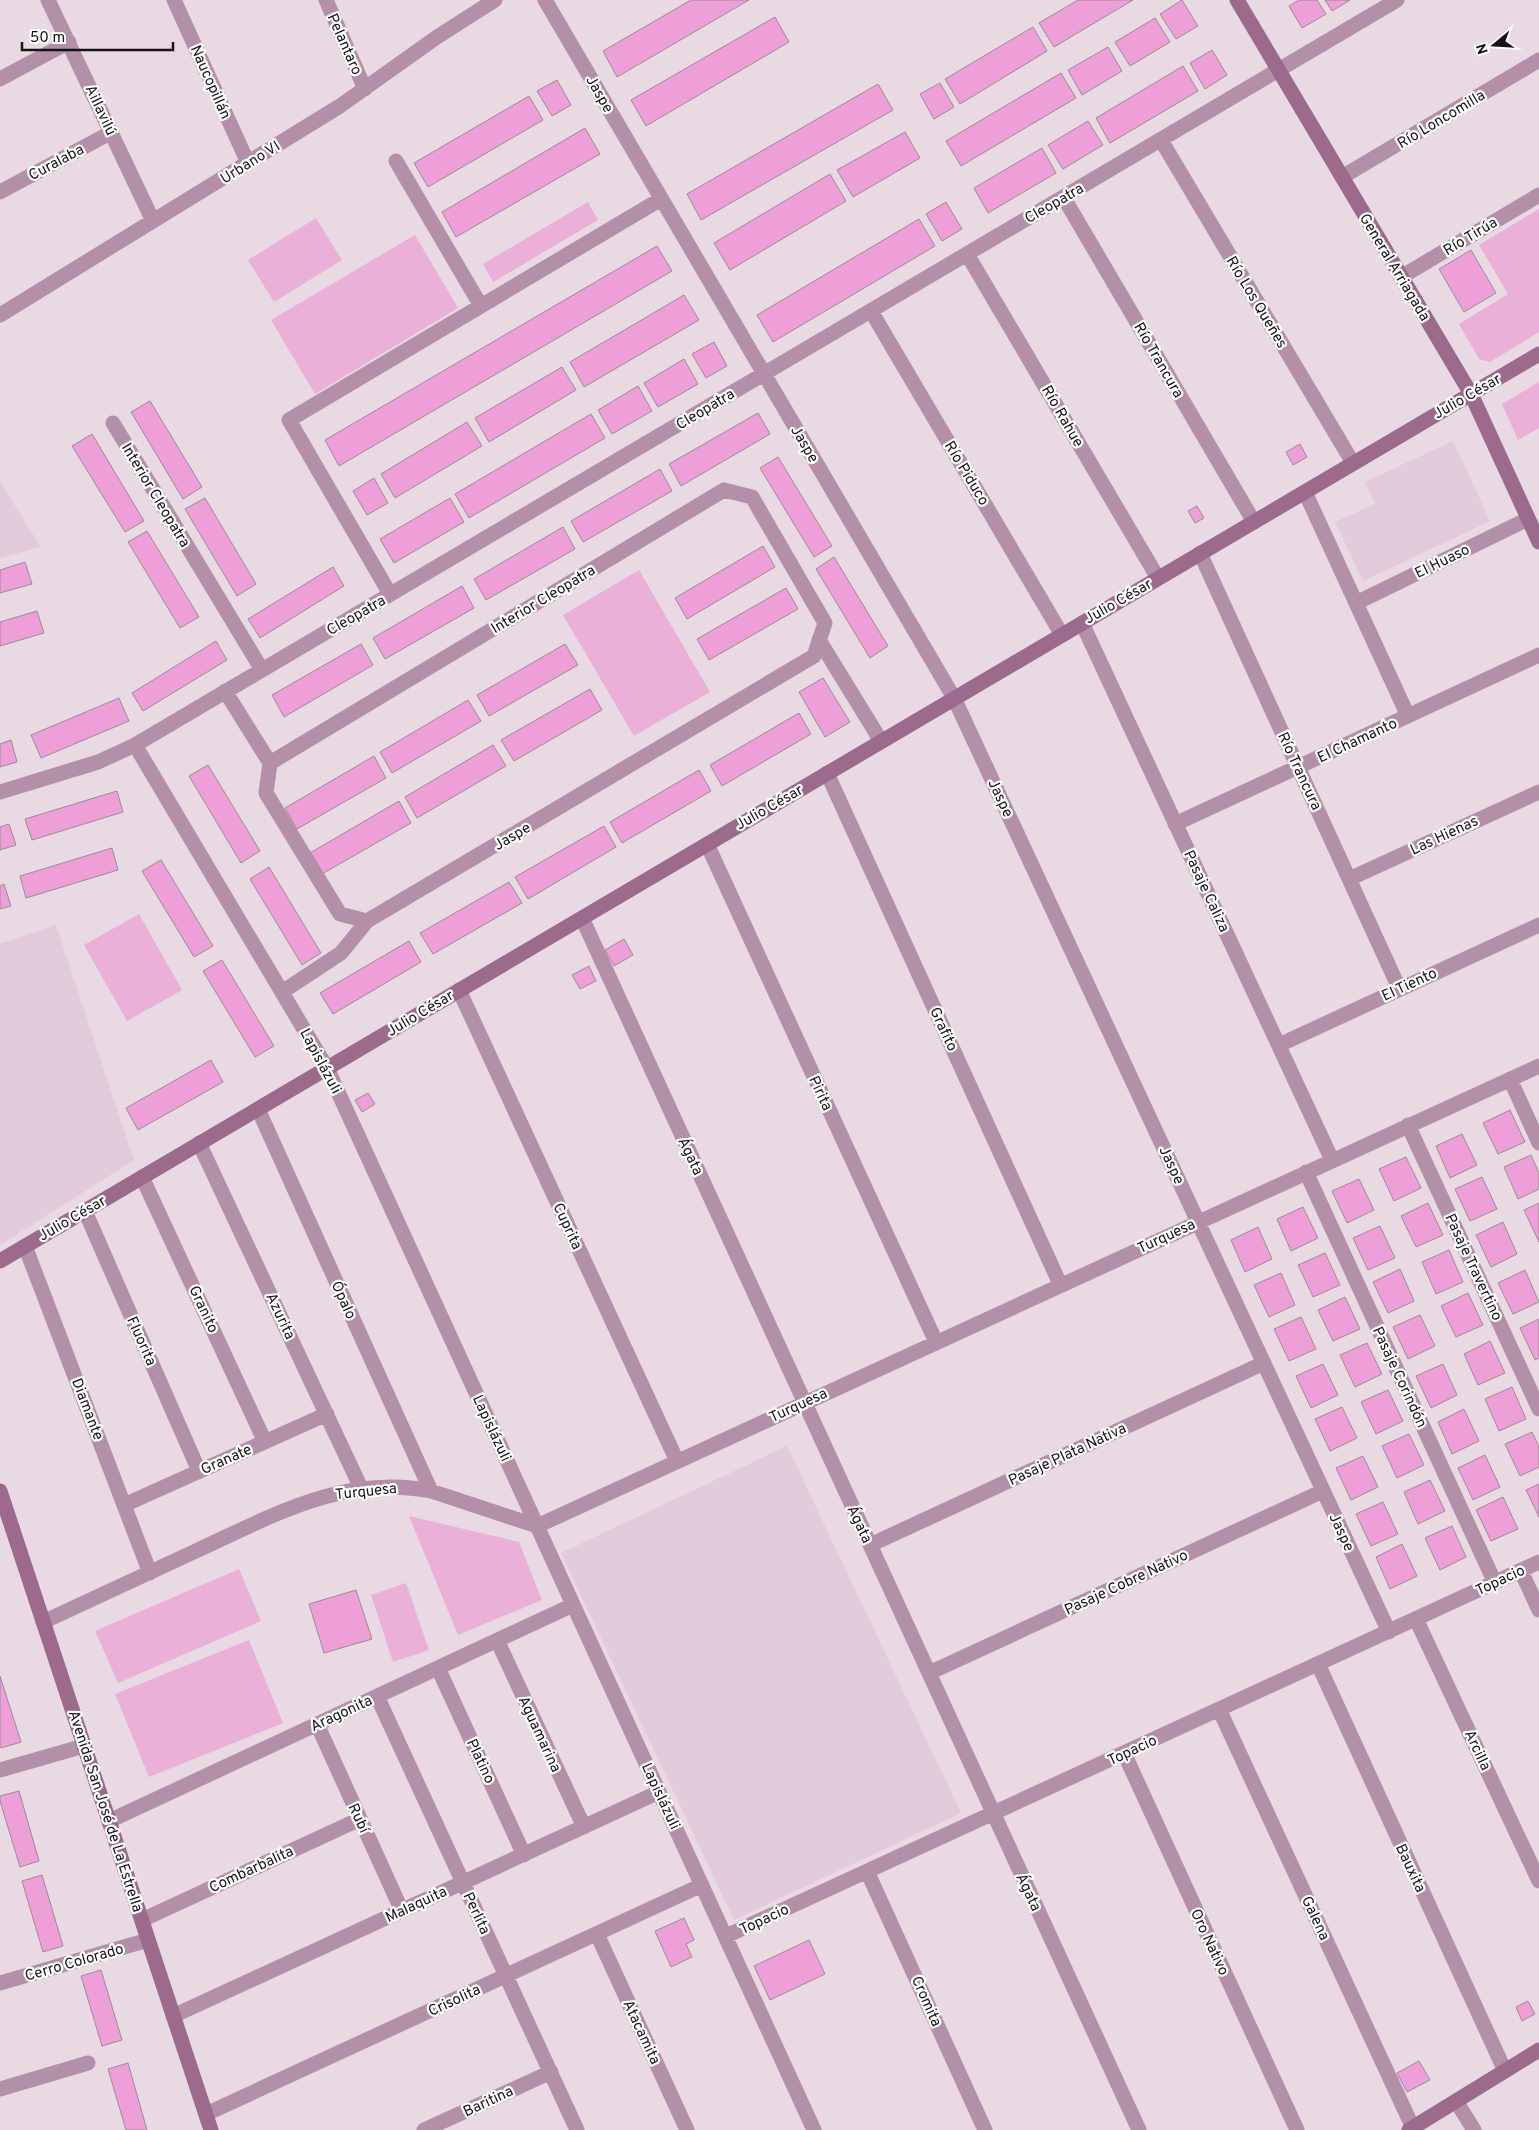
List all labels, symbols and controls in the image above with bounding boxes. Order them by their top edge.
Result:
street label: Pelantaro [322,11,366,78]
scale bar [22,20,174,52]
north arrow [1469,20,1519,70]
text: 50 m [30,29,65,48]
text: N [1473,41,1493,56]
street label: Naucopillán [185,43,234,122]
street label: Jaspe [580,73,617,117]
street label: Aillavilú [80,82,120,139]
street label: Río Loncomilla [1394,87,1489,154]
street label: Urbano VI [217,138,284,189]
street label: Curalaba [26,141,88,186]
street label: Cleopatra [1022,180,1088,229]
street label: General Arriagada [1354,210,1433,325]
street label: Río Tirúa [1440,214,1501,261]
street label: Río Los Queñes [1221,253,1291,352]
street label: Río Trancura [1128,320,1187,402]
street label: Julio César [1431,370,1505,424]
street label: Río Rahue [1036,382,1087,451]
street label: Cleopatra [673,385,739,435]
street label: Jaspe [785,423,822,467]
street label: Río Piduco [939,438,992,509]
street label: Interior Cleopatra [116,440,193,551]
street label: El Huaso [1412,541,1473,584]
street label: Interior Cleopatra [488,562,599,639]
street label: Julio César [1082,575,1156,629]
street label: Cleopatra [324,592,390,641]
street label: El Chamanto [1315,715,1400,768]
street label: Río Trancura [1272,729,1325,814]
street label: Jaspe [983,777,1017,821]
street label: Julio César [733,781,807,835]
street label: Las Hienas [1408,812,1482,860]
street label: Jaspe [491,819,535,856]
street label: Pasaje Caliza [1178,848,1233,936]
street label: El Tiento [1379,964,1440,1006]
street label: Julio César [384,987,458,1042]
street label: Grafito [924,1005,961,1055]
street label: Lapislázuli [295,1026,345,1098]
street label: Pirita [803,1073,836,1114]
street label: Ágata [673,1134,708,1179]
street label: Jaspe [1154,1144,1188,1188]
street label: Julio César [36,1192,110,1246]
street label: Cuprita [548,1200,586,1253]
street label: Pasaje Travertino [1440,1211,1506,1324]
street label: Turquesa [1135,1216,1199,1259]
street label: Ópalo [326,1278,361,1323]
street label: Granito [183,1283,222,1336]
street label: Azurita [261,1290,299,1343]
street label: Fluorita [121,1314,160,1369]
street label: Pasaje Corindón [1367,1324,1430,1431]
street label: Diamante [66,1376,107,1443]
street label: Turquesa [767,1385,831,1428]
street label: Lapislázuli [467,1392,514,1465]
street label: Pasaje Plata Nativa [1006,1420,1130,1491]
street label: Granate [198,1441,255,1480]
street label: Turquesa [334,1480,398,1505]
street label: Ágata [842,1502,877,1547]
street label: Jaspe [1324,1511,1358,1555]
street label: Pasaje Cobre Nativo [1062,1546,1191,1620]
street label: Topacio [1473,1562,1528,1601]
street label: Aragonita [308,1692,376,1737]
street label: Aguamarina [513,1693,565,1776]
street label: Avenida San José de La Estrella [63,1708,146,1915]
street label: Arcilla [1459,1727,1494,1774]
street label: Topacio [1105,1732,1160,1771]
street label: Platino [461,1736,498,1787]
street label: Lapislázuli [636,1760,683,1833]
street label: Rubí [343,1801,373,1838]
street label: Bauxita [1390,1841,1429,1896]
street label: Combarbalita [206,1843,297,1898]
street label: Ágata [1011,1870,1046,1915]
street label: Malaquita [383,1883,450,1928]
street label: Perlita [458,1889,494,1938]
street label: Galena [1296,1893,1333,1944]
street label: Topacio [737,1901,792,1940]
street label: Oro Nativo [1185,1906,1232,1979]
street label: Cerro Colorado [23,1940,126,1987]
street label: Cromita [906,1973,945,2030]
street label: Crisolita [425,1981,484,2022]
street label: Atacamita [617,1997,664,2068]
street label: Baritina [460,2083,517,2122]

